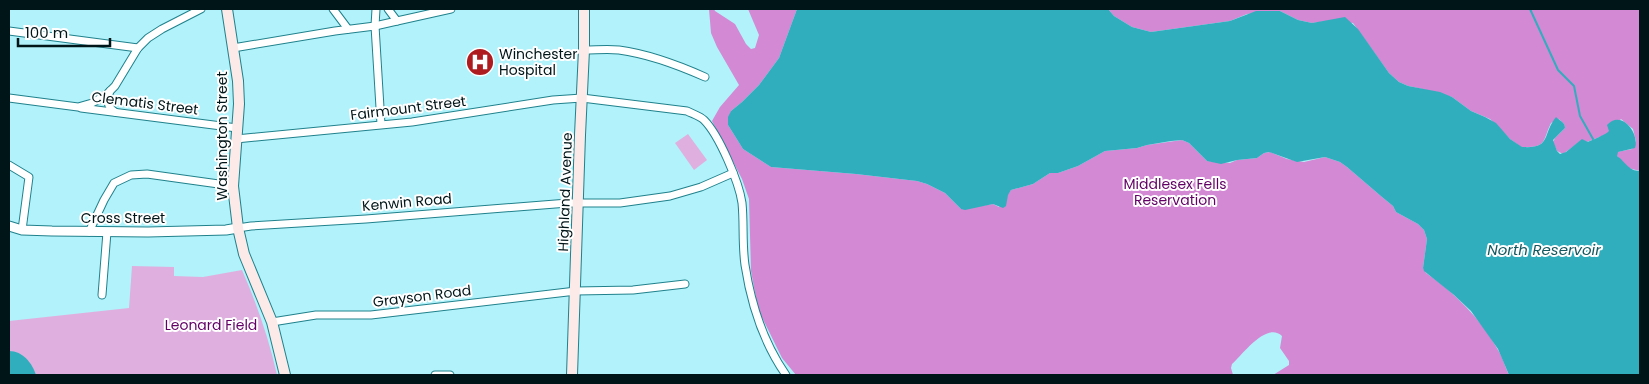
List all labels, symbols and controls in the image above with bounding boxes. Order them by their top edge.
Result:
scale bar [18,15,110,47]
text: 100 m [25,22,68,43]
place label: Winchester Hospital [499,44,578,80]
hospital icon: Winchester Hospital [465,47,495,77]
street label: Washington Street [212,71,232,201]
street label: Clematis Street [90,87,200,119]
street label: Fairmount Street [349,91,467,125]
street label: Highland Avenue [553,132,577,252]
park label: Middlesex Fells Reservation [1124,174,1226,210]
street label: Kenwin Road [361,188,453,216]
street label: Cross Street [81,208,165,228]
water label: North Reservoir [1487,239,1601,260]
street label: Grayson Road [372,280,472,312]
park label: Leonard Field [165,315,257,335]

